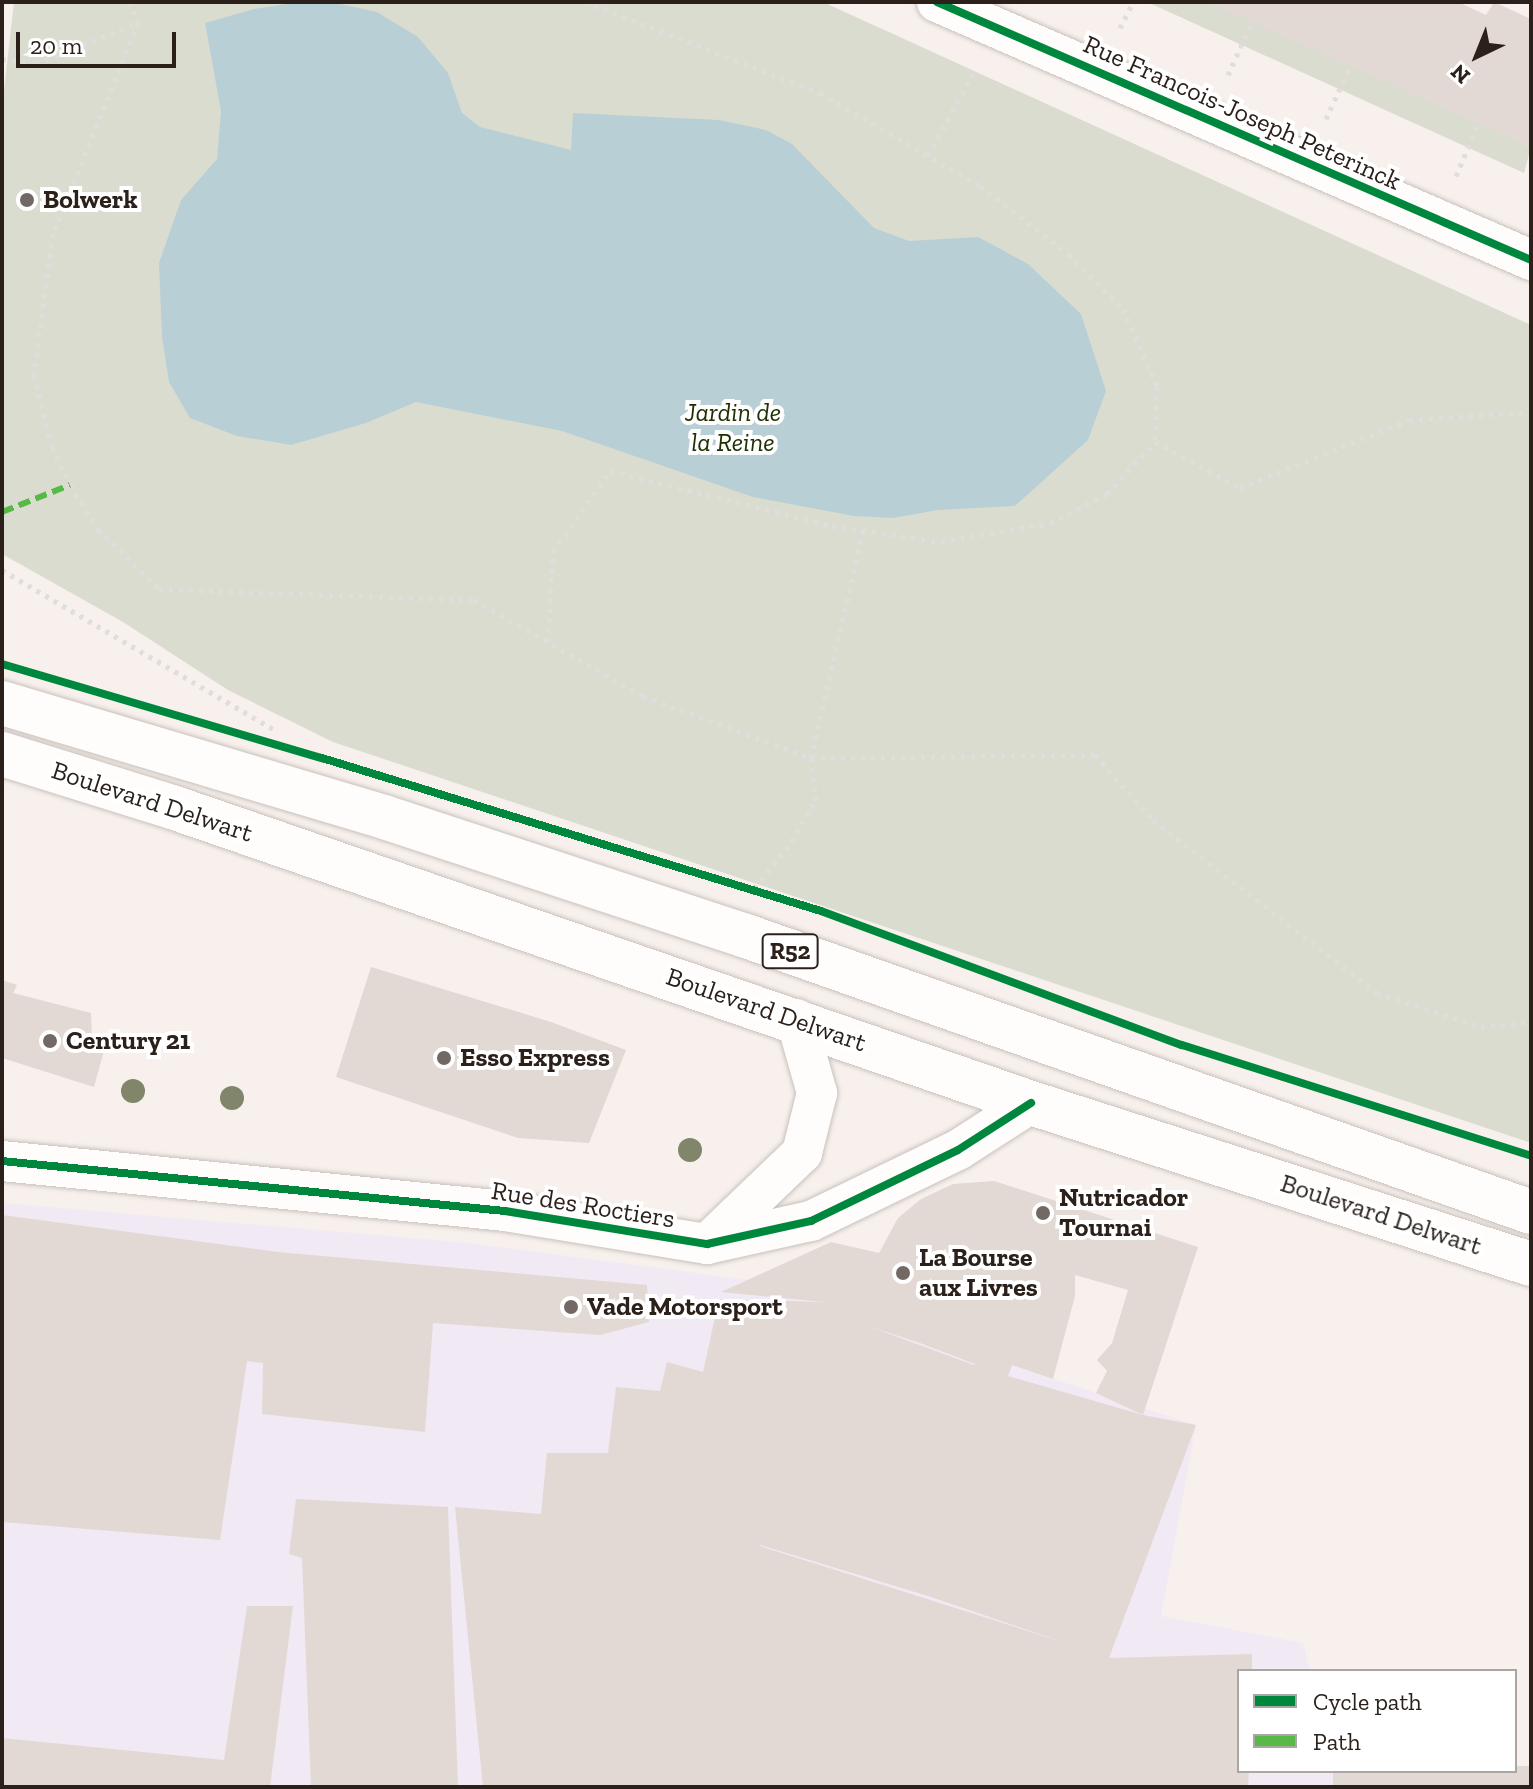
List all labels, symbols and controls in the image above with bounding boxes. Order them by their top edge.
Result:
scale bar [20,16,180,66]
north arrow [1437,16,1517,96]
street label: Rue Francois-Joseph Peterinck [1078,29,1406,197]
text: 20 m [30,31,82,60]
text: N [1445,58,1476,90]
place label: Bolwerk [43,184,138,216]
marker: Bolwerk [18,191,36,209]
park label: Jardin de la Reine [685,397,781,458]
street label: Boulevard Delwart [48,755,256,849]
road number: R52 [760,931,820,971]
street label: Boulevard Delwart [662,961,870,1059]
place label: Century 21 [66,1025,191,1057]
marker: Century 21 [41,1032,59,1050]
place label: Esso Express [460,1042,610,1074]
marker: Esso Express [435,1049,453,1067]
street label: Boulevard Delwart [1277,1168,1485,1262]
street label: Rue des Roctiers [489,1175,677,1235]
place label: Nutricador Tournai [1059,1182,1188,1244]
marker: Nutricador Tournai [1034,1204,1052,1222]
place label: La Bourse aux Livres [919,1242,1038,1304]
marker: La Bourse aux Livres [894,1264,912,1282]
place label: Vade Motorsport [587,1291,783,1323]
marker: Vade Motorsport [562,1298,580,1316]
legend [1237,1669,1517,1773]
text: Cycle path [1313,1687,1422,1716]
text: Path [1313,1727,1361,1756]

